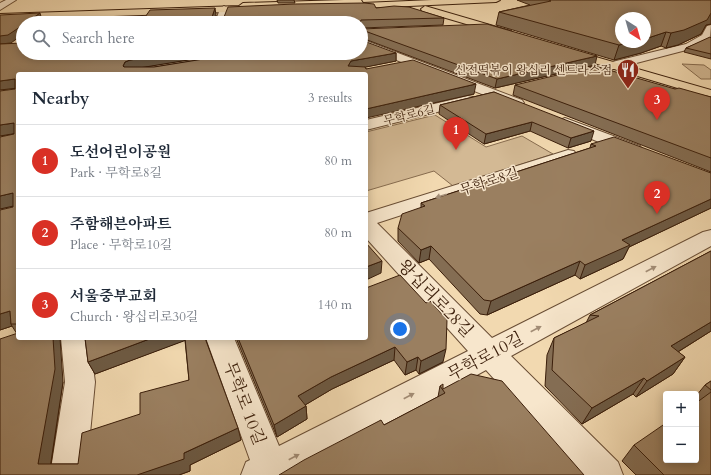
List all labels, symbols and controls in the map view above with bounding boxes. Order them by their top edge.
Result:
north arrow [615,12,651,48]
search box [16,16,368,60]
icon: search [30,27,52,49]
text: Search here [62,28,135,48]
restaurant icon: 신전떡볶이 왕십리 센트라스점 [615,57,641,90]
place label: 신전떡볶이 왕십리 센트라스점 [455,62,612,78]
text: Nearby [32,87,89,110]
pin: 3 [644,87,670,120]
text: 3 results [308,89,352,107]
street label: 무학로6길 [382,101,436,129]
pin: 1 [443,117,469,150]
text: 도선어린이공원 [70,142,171,162]
text: 1 [42,152,48,170]
text: 80 m [324,152,352,170]
street label: 무학로8길 [457,163,521,200]
text: Park · 무학로8길 [70,164,162,182]
pin: 2 [644,181,670,214]
one-way arrow [435,193,447,199]
text: 주함해븐아파트 [70,214,171,234]
text: 2 [42,224,48,242]
text: 80 m [324,224,352,242]
text: Place · 무학로10길 [70,236,172,254]
street label: 왕십리로28길 [393,255,478,342]
one-way arrow [645,265,657,272]
text: 서울중부교회 [70,286,157,306]
text: 3 [42,296,48,314]
text: 140 m [318,296,352,314]
text: Church · 왕십리로30길 [70,308,198,326]
your location [390,319,410,339]
one-way arrow [530,326,542,332]
street label: 무학로10길 [443,327,527,386]
street label: 무학로 10길 [218,358,271,448]
map controls [663,391,699,463]
button: + [663,391,699,427]
one-way arrow [403,393,414,399]
button: − [663,427,699,463]
one-way arrow [288,453,299,460]

